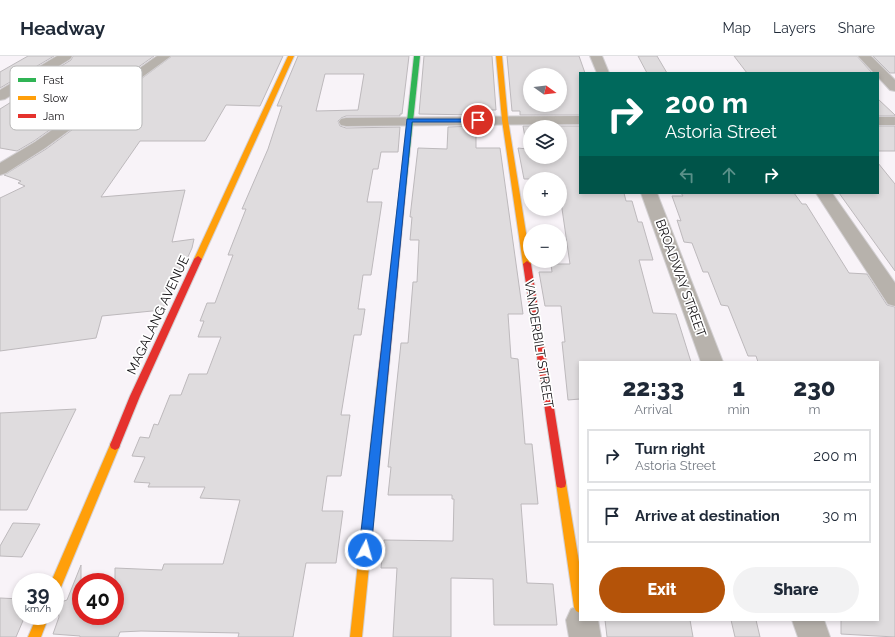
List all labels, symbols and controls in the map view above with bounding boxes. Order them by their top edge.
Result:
text: Headway [20,17,105,39]
text: Map [723,20,751,36]
text: Layers [773,20,816,36]
text: Share [838,20,875,36]
legend [10,66,142,130]
north arrow [523,68,567,112]
map controls [523,68,567,268]
text: Fast [43,74,64,87]
text: 200 m [665,87,748,120]
icon: right [599,88,651,140]
text: Slow [43,92,68,105]
pin [461,103,495,137]
icon: arrive [467,109,489,131]
text: Jam [43,110,64,123]
button: layers [523,120,567,164]
text: Astoria Street [665,121,777,142]
icon: left [676,164,698,186]
icon: ahead [718,164,740,186]
icon: right [760,164,782,186]
button: + [523,172,567,216]
street label: BROADWAY STREET [653,217,709,339]
button: − [523,224,567,268]
street label: MAGALANG AVENUE [124,253,192,377]
street label: VANDERBILT STREET [521,279,557,409]
text: 22:33 [622,373,684,402]
text: 1 [732,373,745,402]
text: 230 [793,373,836,402]
text: Arrival [634,402,672,417]
text: min [728,402,750,417]
text: m [808,402,820,417]
text: Turn right [635,440,705,458]
icon: right [601,445,623,467]
text: 200 m [813,447,857,465]
text: Astoria Street [635,458,716,473]
icon: arrive [601,505,623,527]
text: Arrive at destination [635,507,780,525]
text: 30 m [822,507,857,525]
position arrow [344,529,386,571]
button: Exit [599,567,725,613]
button: Share [733,567,859,613]
speed limit sign: 40 [72,573,124,625]
text: 39 [27,582,49,606]
text: km/h [25,603,51,614]

